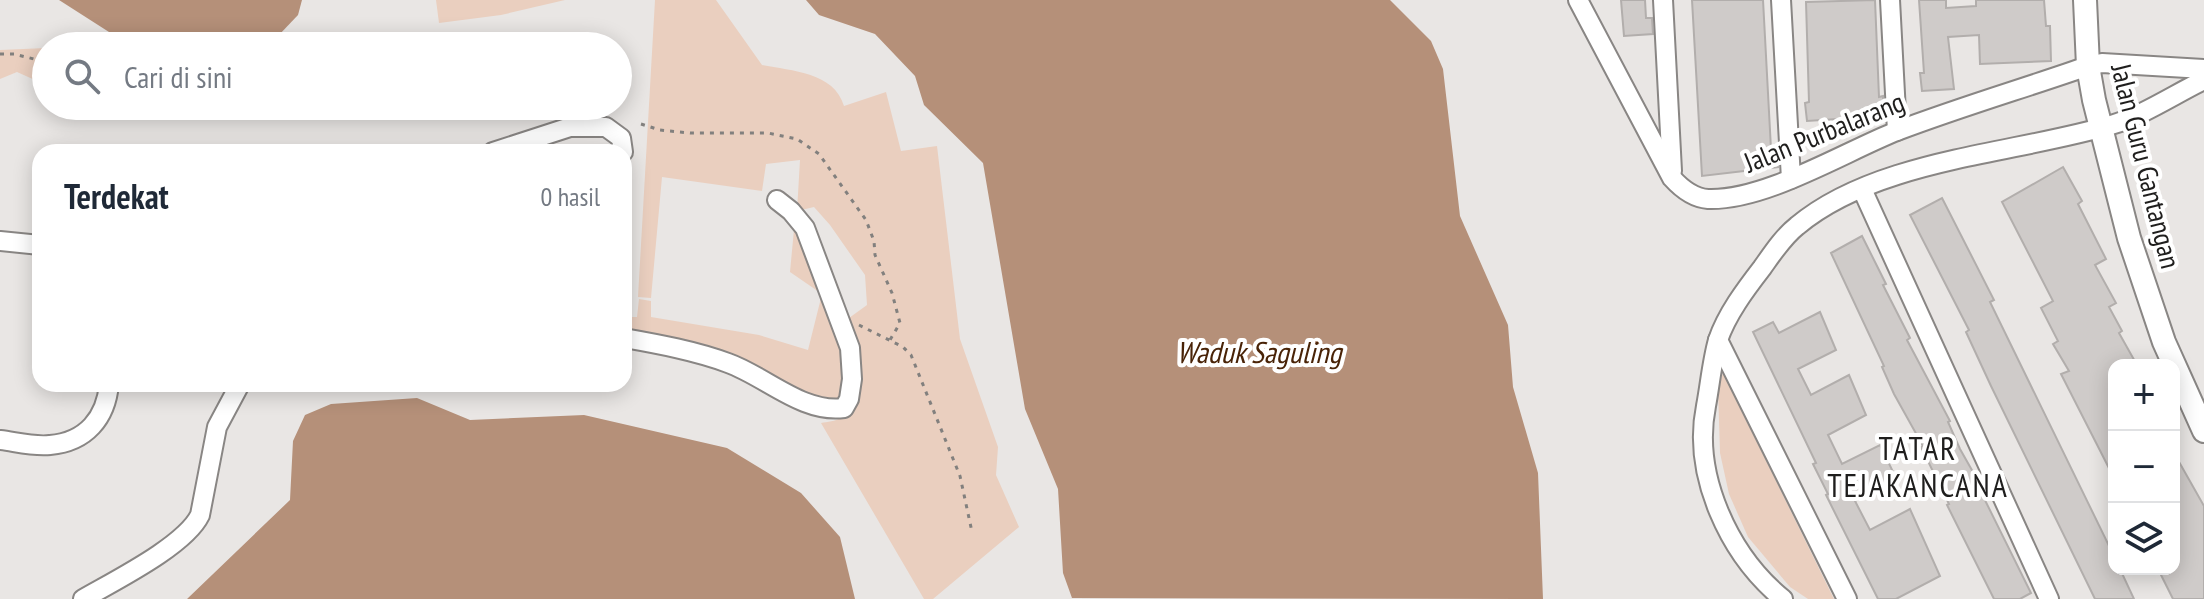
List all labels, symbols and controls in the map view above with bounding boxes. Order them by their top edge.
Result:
search box [32,32,632,120]
icon: search [60,54,104,98]
text: Cari di sini [124,57,233,96]
street label: Jalan Guru Gantangan [2103,59,2190,272]
street label: Jalan Purbalarang [1737,83,1910,181]
text: Terdekat [64,174,169,218]
text: 0 hasil [540,180,600,213]
water label: Waduk Saguling [1177,332,1343,371]
map controls [2108,359,2180,575]
button: + [2108,359,2180,431]
district label: TATAR TEJAKANCANA [1827,427,2009,506]
button: − [2108,431,2180,503]
button: layers [2108,503,2180,575]

